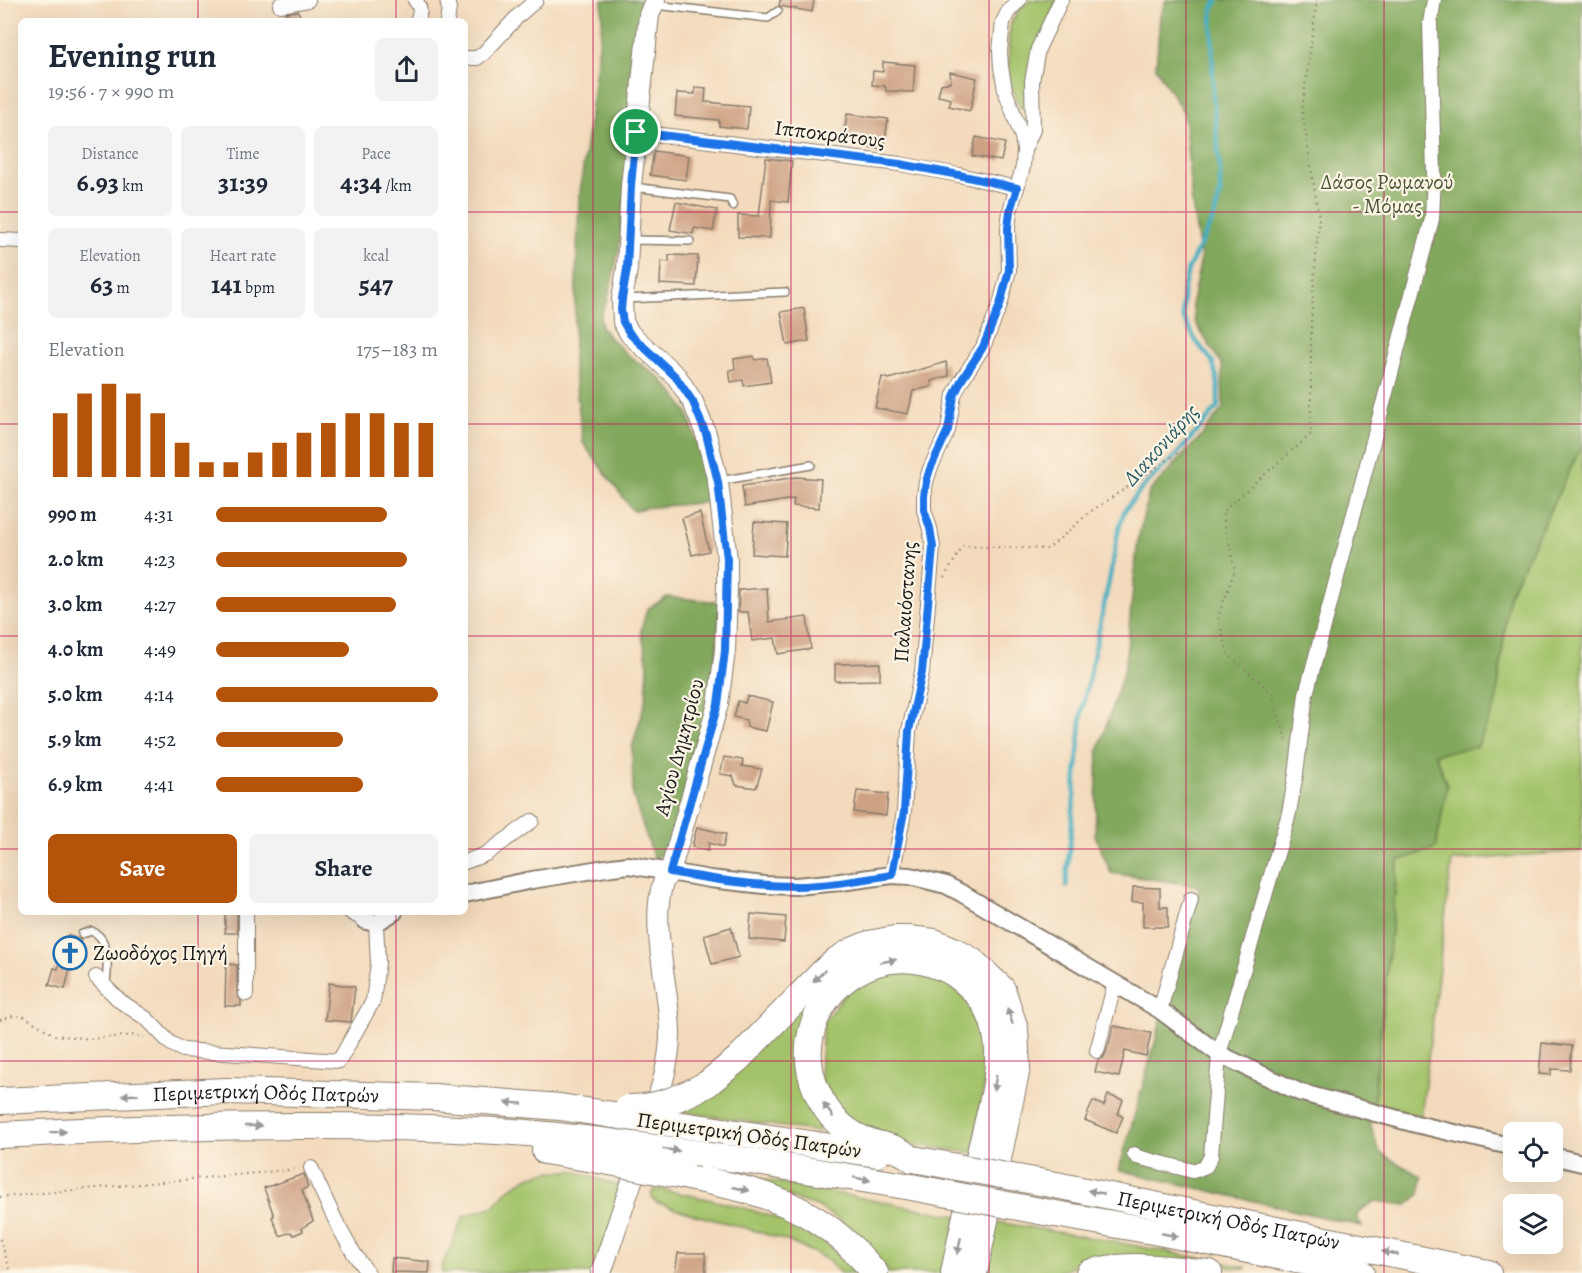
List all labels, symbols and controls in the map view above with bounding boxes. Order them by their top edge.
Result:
text: Evening run [48,33,217,78]
button: share [375,38,438,101]
text: 19:56 · 7 × 990 m [48,78,174,105]
pin [610,106,661,157]
street label: Ιπποκράτους [773,113,887,155]
icon: arrive [619,115,652,148]
text: Distance [81,143,139,165]
text: Time [226,143,260,165]
text: Pace [361,143,391,165]
text: 6.93 [77,165,119,200]
text: 31:39 [218,165,268,200]
text: 4:34 [340,165,382,200]
park label: Δάσος Ρωμανού - Μόμας [1321,168,1453,220]
text: km [119,175,143,197]
text: /km [382,175,412,197]
text: Elevation [79,245,141,267]
text: Heart rate [210,245,276,267]
text: kcal [363,245,389,267]
text: 63 [90,267,113,302]
text: 141 [211,267,242,302]
text: 547 [359,267,393,302]
text: m [113,277,130,299]
text: bpm [242,277,275,299]
text: Elevation [48,336,125,363]
text: 175–183 m [357,336,438,363]
water label: Διακονιάρης [1116,398,1206,493]
text: 990 m [48,501,97,528]
text: 4:31 [144,501,173,528]
street label: Παλαιόστανης [887,541,923,663]
text: 2.0 km [48,546,104,573]
text: 4:23 [144,546,176,573]
text: 3.0 km [48,591,103,618]
text: 4:27 [144,591,176,618]
text: 4.0 km [48,636,104,663]
text: 4:49 [144,636,176,663]
street label: Αγίου Δημητρίου [647,676,711,819]
text: 5.0 km [48,681,103,708]
text: 4:14 [144,681,174,708]
text: 5.9 km [48,726,102,753]
text: 4:52 [144,726,176,753]
text: 6.9 km [48,771,103,798]
text: 4:41 [144,771,174,798]
button: Save [48,834,237,903]
button: Share [249,834,438,903]
church icon: Ζωοδόχος Πηγή [52,935,88,971]
place label: Ζωοδόχος Πηγή [93,939,228,967]
one-way arrow [878,956,897,965]
one-way arrow [812,969,826,983]
one-way arrow [1005,1007,1015,1025]
one-way arrow [990,1074,999,1093]
street label: Περιμετρική Οδός Πατρών [152,1077,380,1109]
one-way arrow [120,1090,139,1099]
one-way arrow [504,1099,523,1108]
one-way arrow [822,1103,834,1119]
street label: Περιμετρική Οδός Πατρών [635,1105,863,1165]
one-way arrow [244,1121,263,1131]
map controls [1503,1122,1563,1254]
button: locate [1503,1122,1563,1182]
one-way arrow [49,1127,68,1136]
one-way arrow [662,1146,681,1155]
one-way arrow [853,1175,872,1184]
one-way arrow [732,1184,750,1194]
street label: Περιμετρική Οδός Πατρών [1115,1184,1342,1257]
one-way arrow [1086,1187,1105,1196]
button: layers [1503,1194,1563,1254]
one-way arrow [1161,1231,1180,1240]
one-way arrow [954,1236,964,1255]
one-way arrow [1380,1248,1399,1257]

